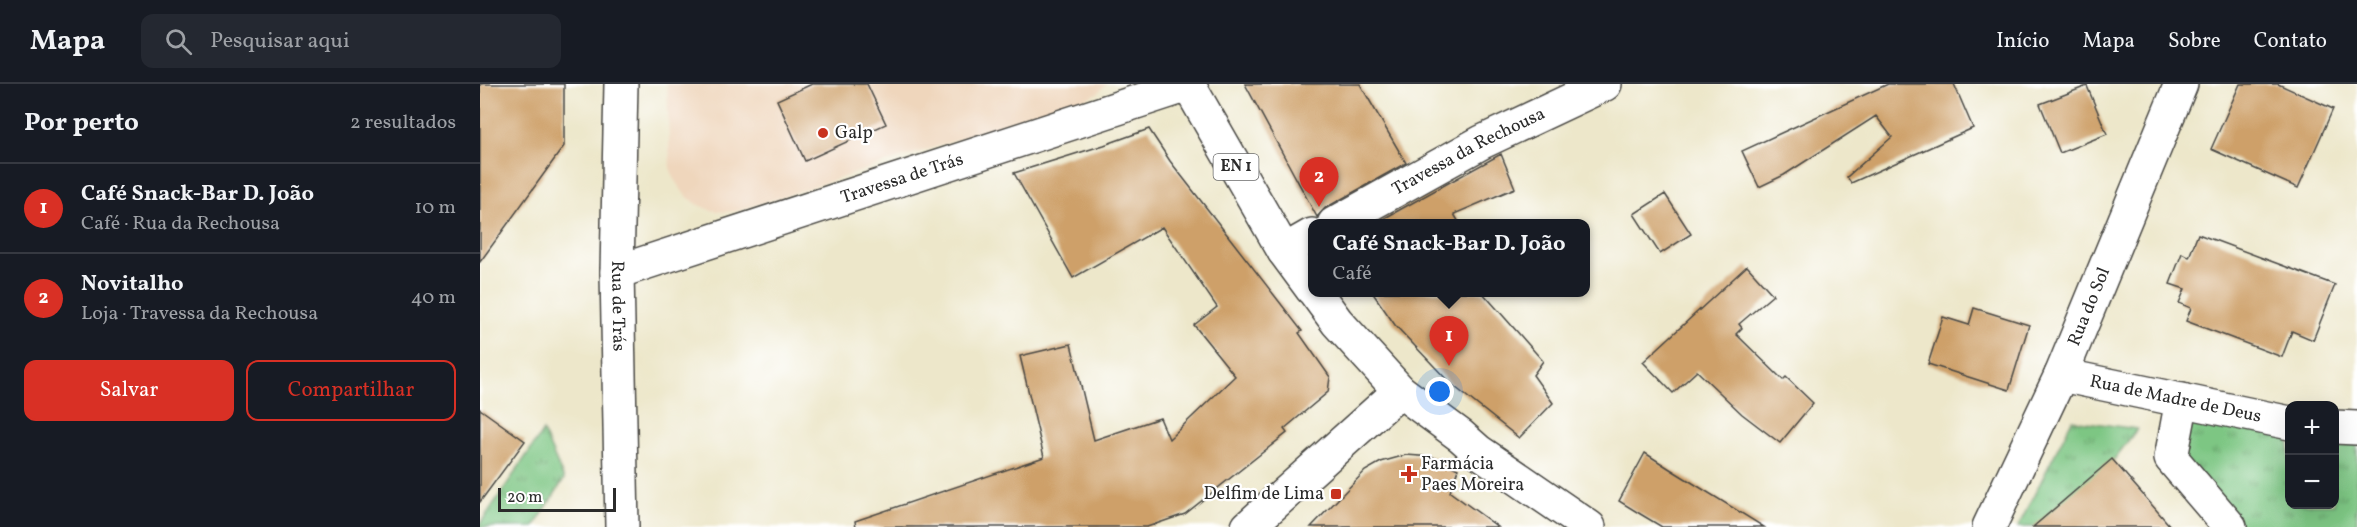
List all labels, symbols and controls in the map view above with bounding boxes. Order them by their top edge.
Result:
search box [141,14,561,68]
text: Mapa [30,22,105,61]
icon: search [162,25,195,58]
text: Pesquisar aqui [210,26,350,57]
text: Início [1996,27,2049,56]
text: Mapa [2082,27,2135,56]
text: Sobre [2168,27,2221,56]
text: Contato [2254,27,2327,56]
street label: Travessa da Rechousa [1388,101,1549,202]
text: Por perto [24,105,139,141]
text: 2 resultados [350,109,456,137]
place label: Galp [835,121,873,146]
marker: Galp [816,126,830,140]
street label: Travessa de Trás [838,147,967,210]
road number: EN 1 [1214,154,1258,180]
pin: 2 [1300,158,1338,207]
text: Café Snack-Bar D. João [81,179,314,210]
text: 1 [39,194,48,222]
text: 10 m [415,194,456,222]
text: Café · Rua da Rechousa [81,210,280,238]
popup [1308,219,1590,297]
text: Café Snack-Bar D. João [1332,229,1566,260]
street label: Rua de Trás [604,260,631,352]
text: Café [1332,260,1372,288]
street label: Rua do Sol [2062,264,2117,350]
text: Novitalho [81,269,184,300]
text: 2 [38,284,49,312]
text: 40 m [411,284,456,312]
text: Loja · Travessa da Rechousa [81,300,318,328]
pin: 1 [1430,316,1468,366]
button: Salvar [24,360,234,421]
button: Compartilhar [246,360,456,421]
street label: Rua de Madre de Deus [2087,369,2264,429]
your location [1425,377,1454,406]
map controls [2285,401,2339,509]
button: + [2285,401,2339,455]
place label: Farmácia Paes Moreira [1421,452,1524,498]
button: − [2285,455,2339,509]
marker: Farmácia Paes Moreira [1402,467,1416,481]
place label: Delfim de Lima [1203,482,1324,507]
scale bar [498,485,616,512]
text: 20 m [507,487,542,509]
marker: Delfim de Lima [1329,487,1343,501]

